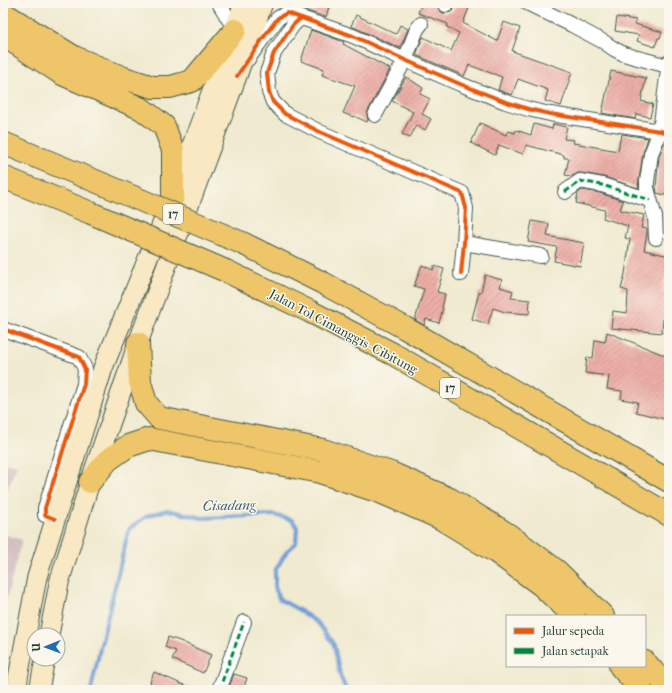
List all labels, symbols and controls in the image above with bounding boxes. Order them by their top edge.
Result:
road number: 17 [163,204,183,224]
street label: Jalan Tol Cimanggis–Cibitung [266,285,421,377]
road number: 17 [440,378,460,398]
water label: Cisadang [203,497,256,514]
legend [506,615,646,667]
text: Jalur sepeda [541,624,605,638]
north arrow [26,627,66,667]
text: U [30,642,43,653]
text: Jalan setapak [541,644,609,658]

